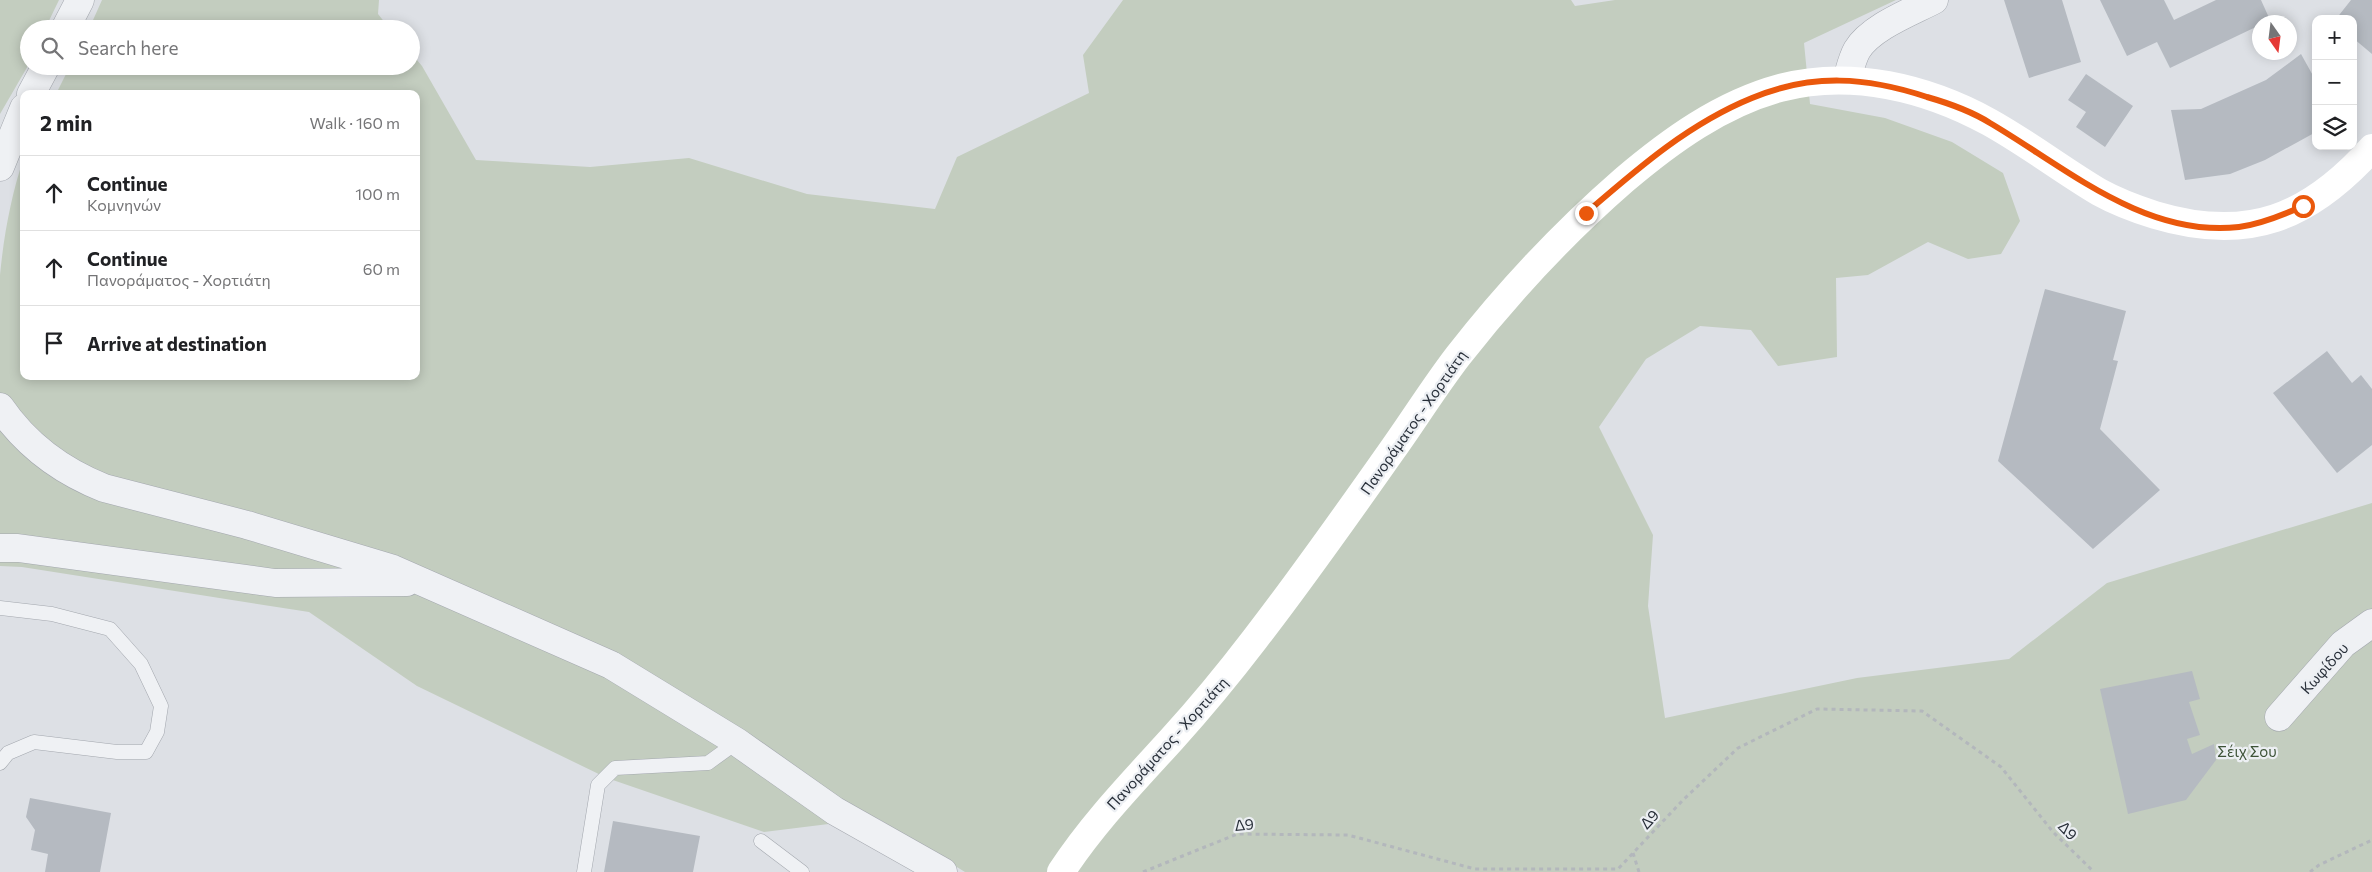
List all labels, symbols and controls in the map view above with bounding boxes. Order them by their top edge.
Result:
north arrow [2252,15,2297,60]
map controls [2312,15,2357,150]
button: + [2312,15,2357,60]
search box [20,20,420,75]
icon: search [38,34,66,62]
text: Search here [78,36,178,59]
button: − [2312,60,2357,105]
button: layers [2312,105,2357,150]
text: 2 min [40,110,92,135]
text: Walk · 160 m [310,113,400,132]
text: Continue [87,172,167,195]
icon: ahead [40,179,68,207]
text: 100 m [355,184,400,203]
text: Κομνηνών [87,195,161,214]
route start [2292,195,2315,218]
route end [1575,202,1598,225]
text: Continue [87,247,167,270]
icon: ahead [40,254,68,282]
text: 60 m [363,259,400,278]
text: Πανοράματος - Χορτιάτη [87,270,271,289]
icon: arrive [40,329,68,357]
text: Arrive at destination [87,332,267,355]
street label: Πανοράματος - Χορτιάτη [1356,346,1470,498]
street label: Κωφίδου [2296,639,2352,697]
street label: Πανοράματος - Χορτιάτη [1103,673,1231,813]
park label: Σέιχ Σου [2217,742,2277,760]
street label: Δ9 [1636,806,1662,832]
street label: Δ9 [1233,814,1255,834]
street label: Δ9 [2055,817,2081,843]

